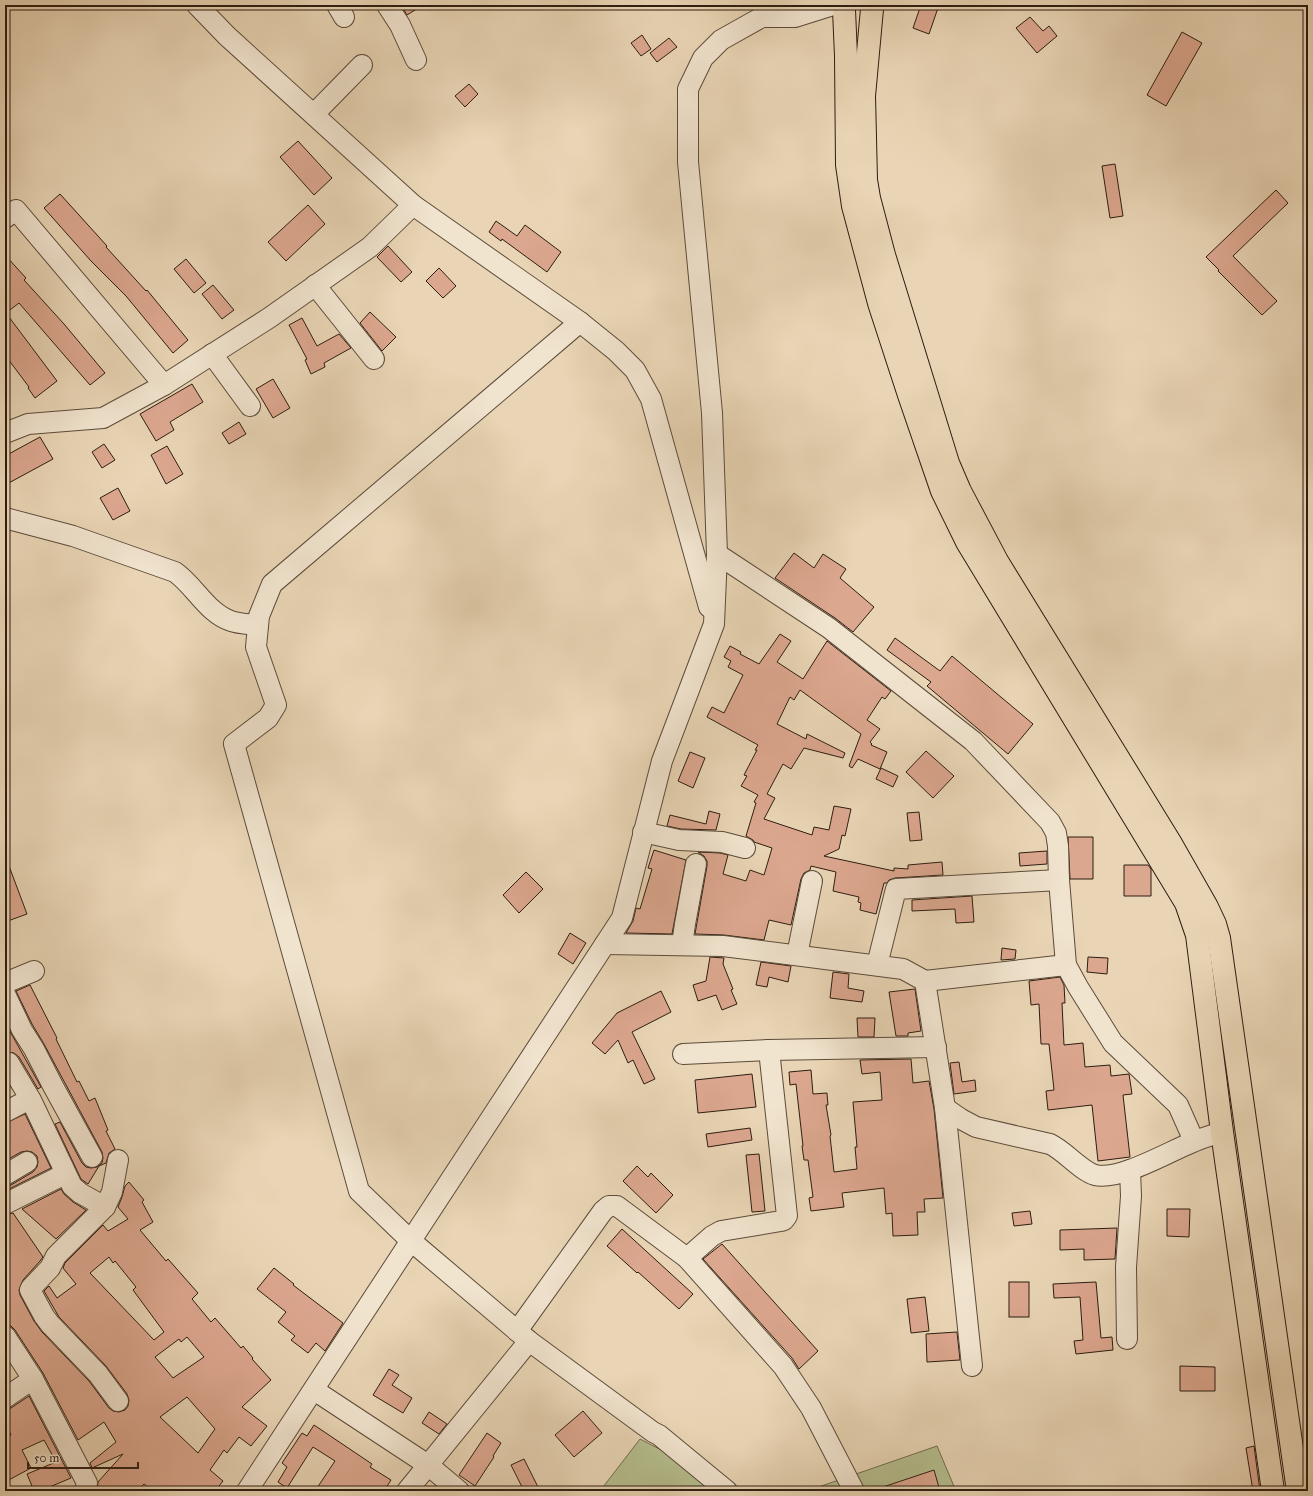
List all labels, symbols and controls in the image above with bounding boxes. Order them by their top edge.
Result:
scale bar [28,1444,138,1470]
text: 50 m [34,1451,59,1465]

